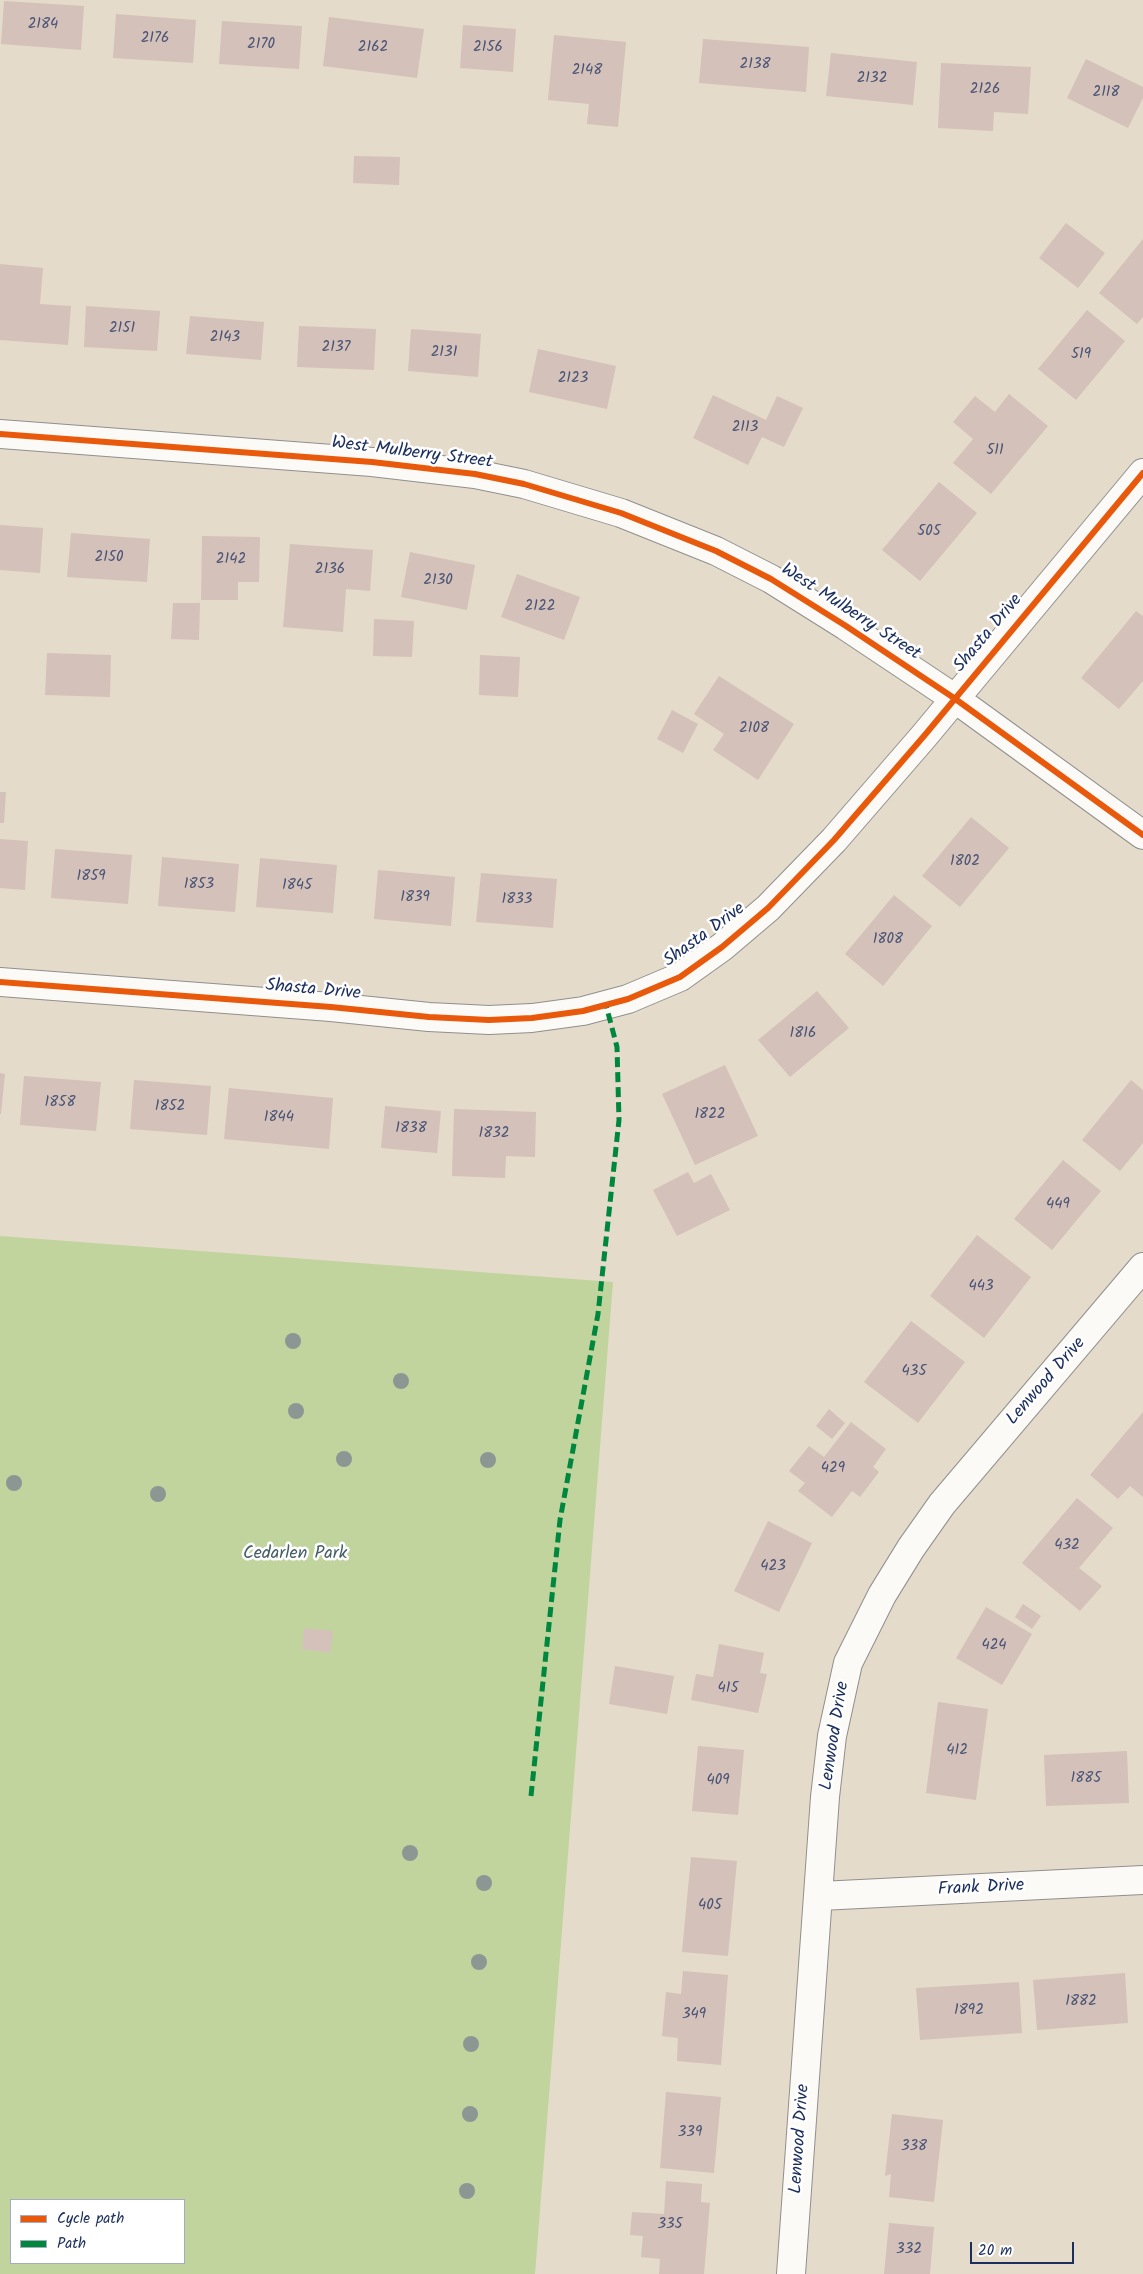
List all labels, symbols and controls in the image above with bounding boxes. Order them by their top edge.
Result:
house number: 2184 [28,16,58,34]
house number: 2176 [141,30,169,48]
house number: 2170 [247,36,275,54]
house number: 2162 [358,39,388,57]
house number: 2156 [473,39,503,57]
house number: 2138 [739,56,771,74]
house number: 2148 [572,62,602,80]
house number: 2132 [857,70,887,88]
house number: 2126 [970,81,1000,99]
house number: 2118 [1092,84,1120,102]
house number: 2151 [109,320,135,338]
house number: 2143 [210,329,240,347]
house number: 2137 [322,339,350,357]
house number: 2131 [431,344,457,362]
house number: 519 [1071,346,1091,364]
house number: 2123 [558,370,588,388]
house number: 2113 [732,419,758,437]
street label: West Mulberry Street [330,433,494,475]
house number: 511 [986,442,1004,460]
house number: 505 [917,523,941,541]
house number: 2150 [95,549,123,567]
house number: 2142 [216,551,246,569]
street label: West Mulberry Street [776,560,924,666]
house number: 2136 [315,561,345,579]
house number: 2130 [423,572,453,590]
street label: Shasta Drive [950,590,1028,678]
house number: 2122 [525,598,555,616]
house number: 2108 [739,720,769,738]
house number: 1802 [950,853,980,871]
house number: 1859 [76,868,106,886]
house number: 1853 [184,876,214,894]
house number: 1845 [282,877,312,895]
house number: 1839 [400,889,430,907]
house number: 1833 [502,891,532,909]
street label: Shasta Drive [660,899,750,973]
house number: 1808 [873,931,903,949]
street label: Shasta Drive [264,976,362,1006]
house number: 1816 [790,1025,816,1043]
house number: 1858 [45,1094,75,1112]
house number: 1852 [155,1098,185,1116]
house number: 1822 [694,1106,726,1124]
house number: 1844 [264,1109,294,1127]
house number: 1838 [395,1120,427,1138]
house number: 1832 [478,1125,510,1143]
house number: 449 [1046,1196,1070,1214]
house number: 443 [968,1278,994,1296]
street label: Lenwood Drive [1003,1334,1091,1430]
house number: 435 [902,1363,926,1381]
house number: 429 [821,1460,845,1478]
house number: 432 [1054,1537,1080,1555]
park label: Cedarlen Park [243,1544,347,1566]
house number: 423 [760,1558,786,1576]
house number: 424 [981,1637,1007,1655]
house number: 415 [717,1680,739,1698]
street label: Lenwood Drive [817,1680,855,1792]
house number: 412 [946,1742,968,1760]
house number: 1885 [1071,1770,1101,1788]
house number: 409 [706,1772,730,1790]
street label: Frank Drive [937,1876,1025,1902]
house number: 405 [698,1897,722,1915]
house number: 1882 [1065,1993,1097,2011]
house number: 1892 [954,2002,984,2020]
house number: 349 [682,2006,706,2024]
street label: Lenwood Drive [786,2084,816,2194]
house number: 339 [678,2124,702,2142]
house number: 338 [901,2138,927,2156]
legend [10,2199,185,2264]
text: Cycle path [57,2207,124,2231]
house number: 335 [657,2216,683,2234]
text: Path [57,2232,86,2256]
scale bar [973,2232,1077,2264]
text: 20 m [978,2239,1012,2263]
house number: 332 [896,2241,922,2259]

